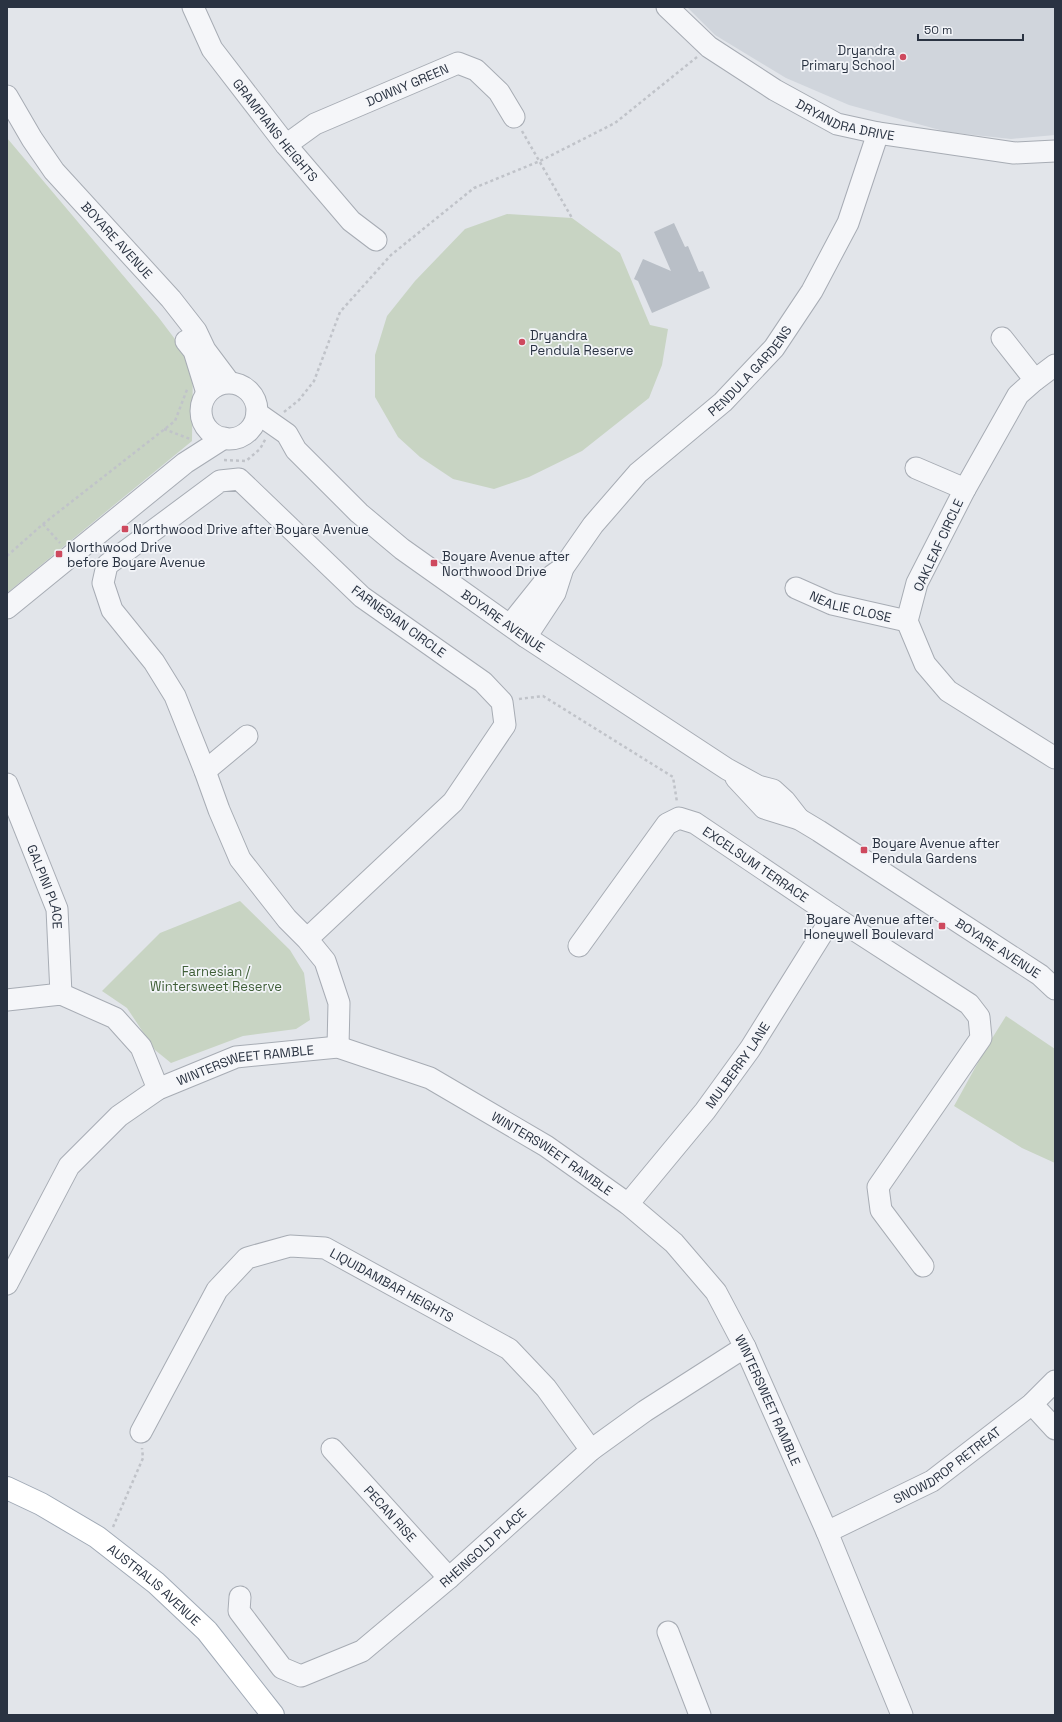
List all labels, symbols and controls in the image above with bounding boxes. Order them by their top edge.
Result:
scale bar [918,16,1023,42]
text: 50 m [924,22,952,38]
place label: Dryandra Primary School [801,42,896,74]
marker: Dryandra Primary School [898,52,908,62]
street label: DOWNY GREEN [363,60,451,110]
street label: GRAMPIANS HEIGHTS [229,75,321,185]
street label: DRYANDRA DRIVE [793,95,896,144]
street label: BOYARE AVENUE [77,198,156,282]
street label: PENDULA GARDENS [704,322,796,420]
place label: Dryandra Pendula Reserve [530,327,633,359]
marker: Dryandra Pendula Reserve [517,337,527,347]
street label: OAKLEAF CIRCLE [910,496,967,594]
place label: Northwood Drive after Boyare Avenue [133,521,369,538]
marker: Northwood Drive after Boyare Avenue [120,524,130,534]
place label: Northwood Drive before Boyare Avenue [67,539,206,571]
place label: Boyare Avenue after Northwood Drive [442,548,570,580]
marker: Northwood Drive before Boyare Avenue [54,549,64,559]
marker: Boyare Avenue after Northwood Drive [429,558,439,568]
street label: FARNESIAN CIRCLE [348,581,449,661]
street label: BOYARE AVENUE [458,586,548,656]
street label: NEALIE CLOSE [807,587,893,626]
street label: EXCELSUM TERRACE [699,823,812,906]
place label: Boyare Avenue after Pendula Gardens [872,835,1000,867]
street label: GALPINI PLACE [23,842,66,929]
marker: Boyare Avenue after Pendula Gardens [859,845,869,855]
place label: Boyare Avenue after Honeywell Boulevard [804,911,934,943]
street label: BOYARE AVENUE [952,914,1044,982]
marker: Boyare Avenue after Honeywell Boulevard [937,921,947,931]
park label: Farnesian / Wintersweet Reserve [150,963,282,995]
street label: MULBERRY LANE [702,1019,774,1112]
street label: WINTERSWEET RAMBLE [174,1041,315,1089]
street label: WINTERSWEET RAMBLE [488,1108,616,1200]
street label: LIQUIDAMBAR HEIGHTS [327,1244,457,1326]
street label: WINTERSWEET RAMBLE [731,1332,804,1468]
street label: SNOWDROP RETREAT [891,1423,1005,1508]
street label: PECAN RISE [360,1482,420,1546]
street label: RHEINGOLD PLACE [436,1504,530,1591]
street label: AUSTRALIS AVENUE [104,1540,204,1629]

